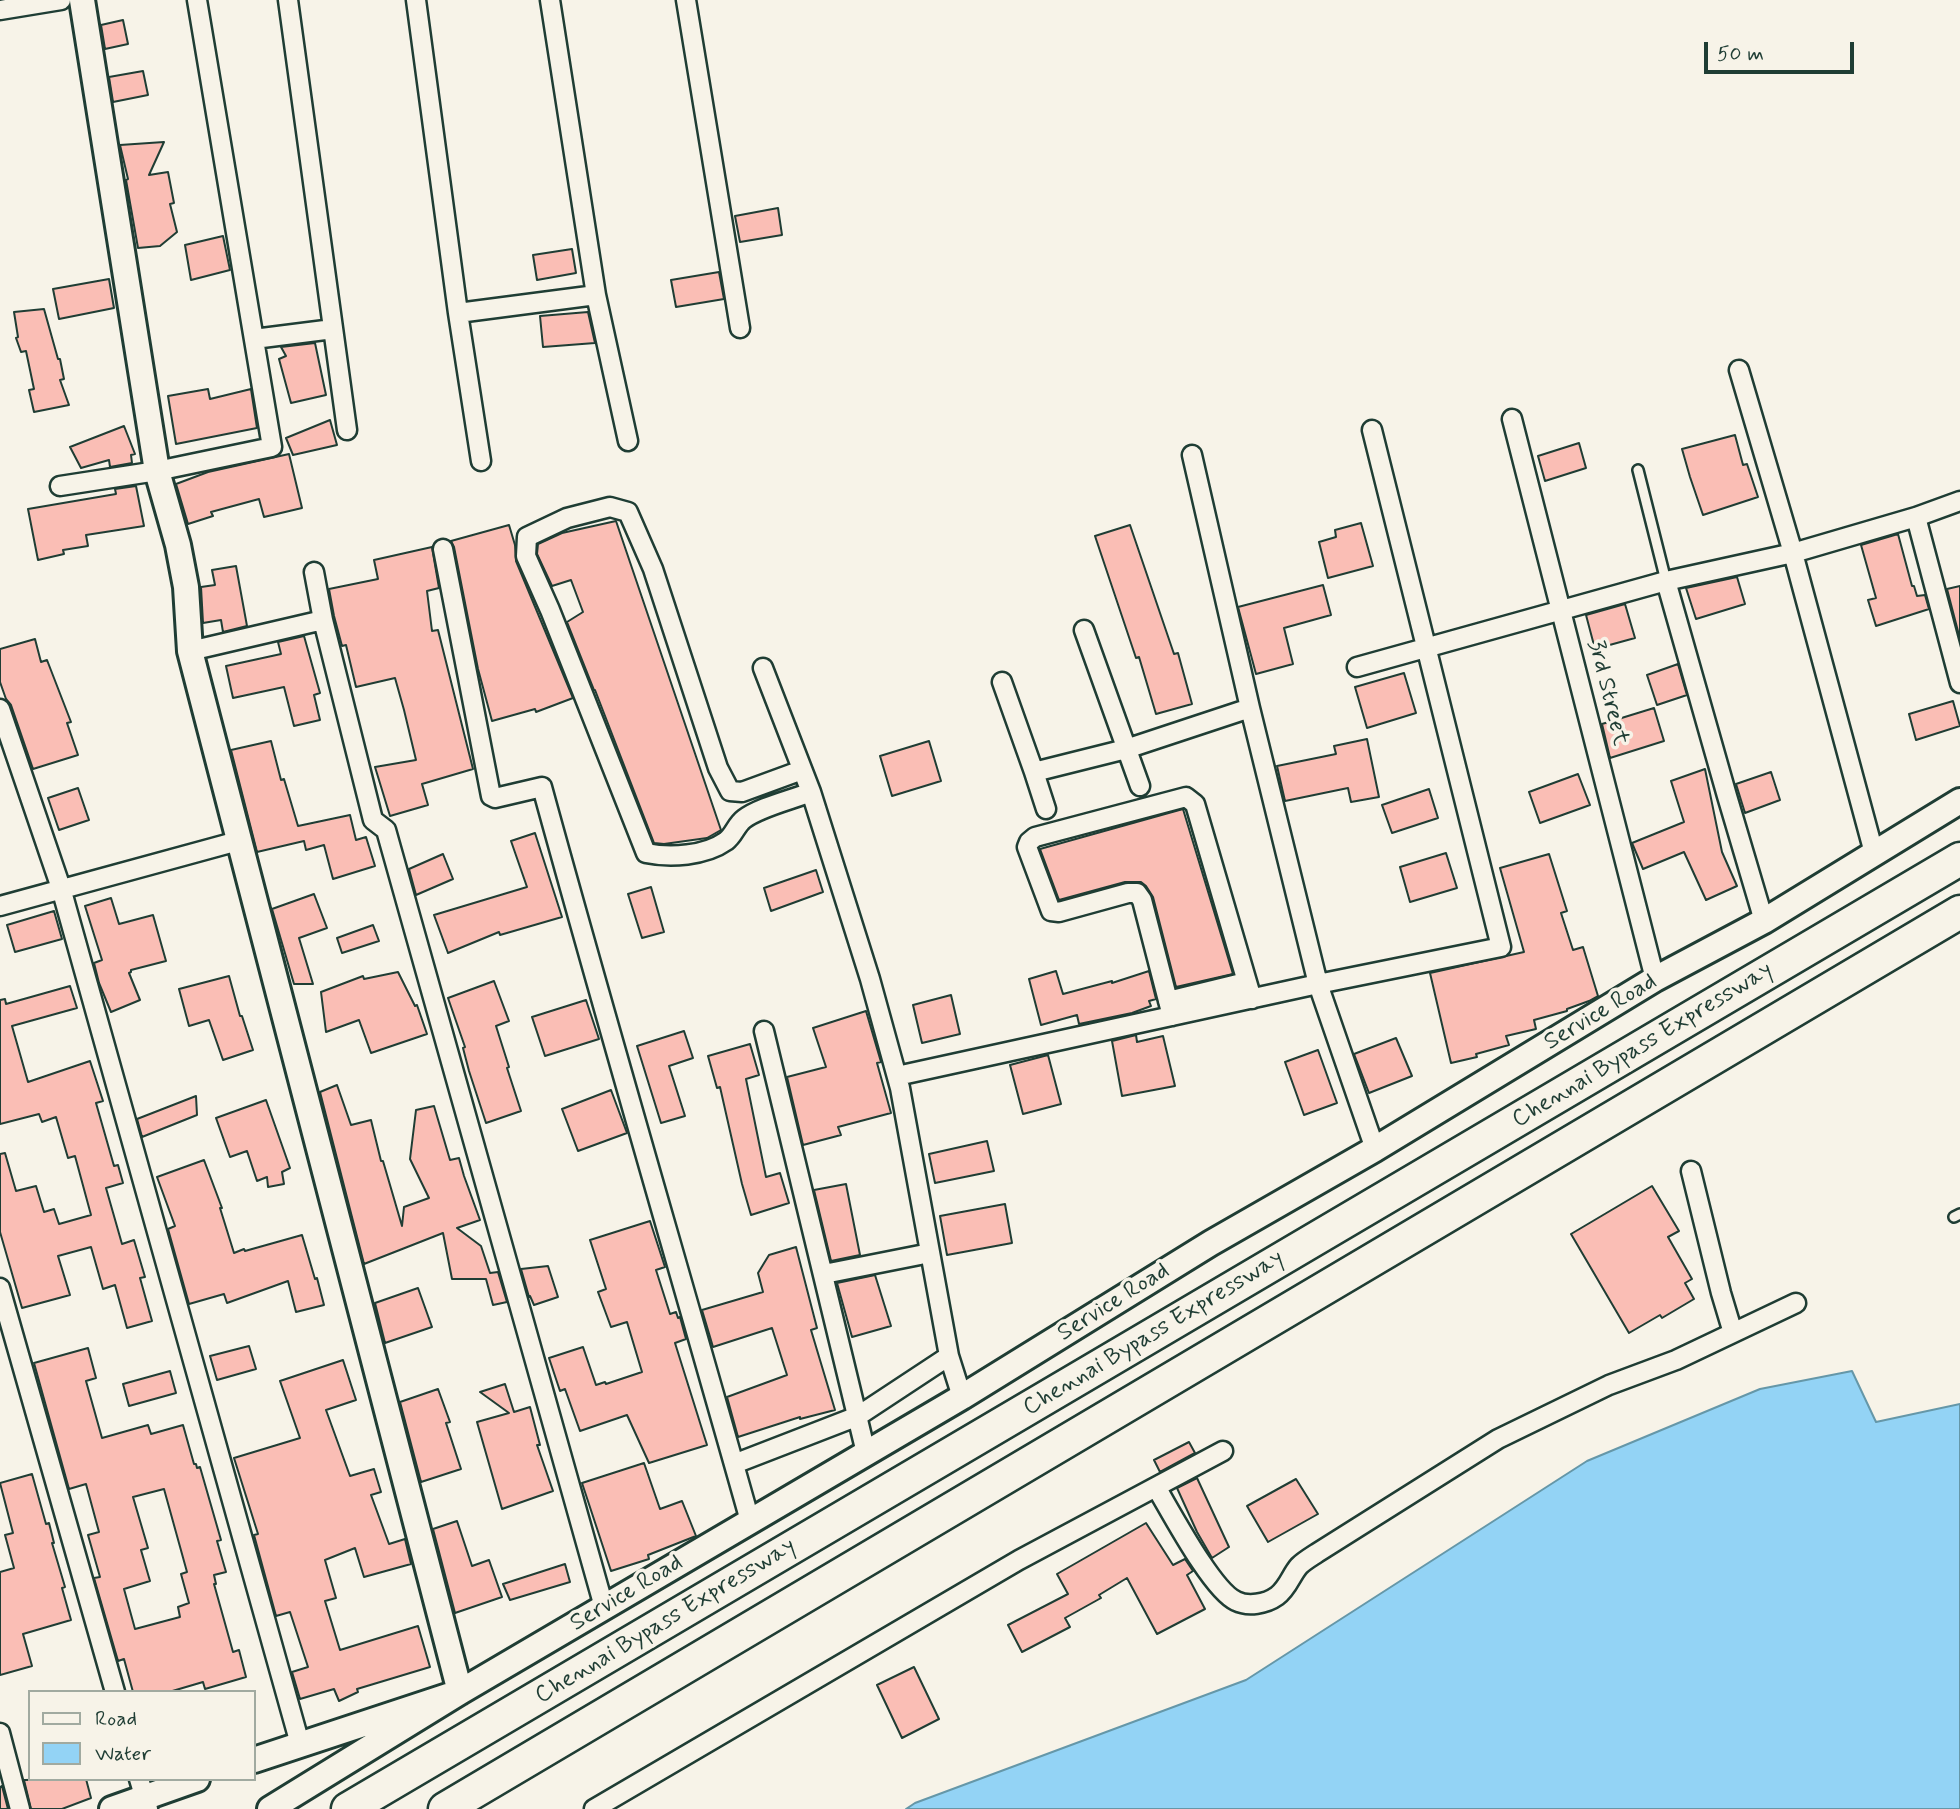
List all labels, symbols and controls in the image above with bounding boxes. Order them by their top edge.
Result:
scale bar [1708,28,1858,72]
text: 50 m [1717,40,1764,68]
street label: 3rd Street [1580,637,1634,749]
street label: Chennai Bypass Expressway [1507,957,1779,1135]
street label: Service Road [1539,968,1663,1058]
street label: Chennai Bypass Expressway [1018,1245,1290,1423]
street label: Service Road [1053,1257,1175,1349]
street label: Chennai Bypass Expressway [530,1533,802,1711]
street label: Service Road [565,1549,689,1639]
legend [28,1690,256,1781]
text: Road [95,1705,137,1733]
text: Water [95,1740,151,1768]

